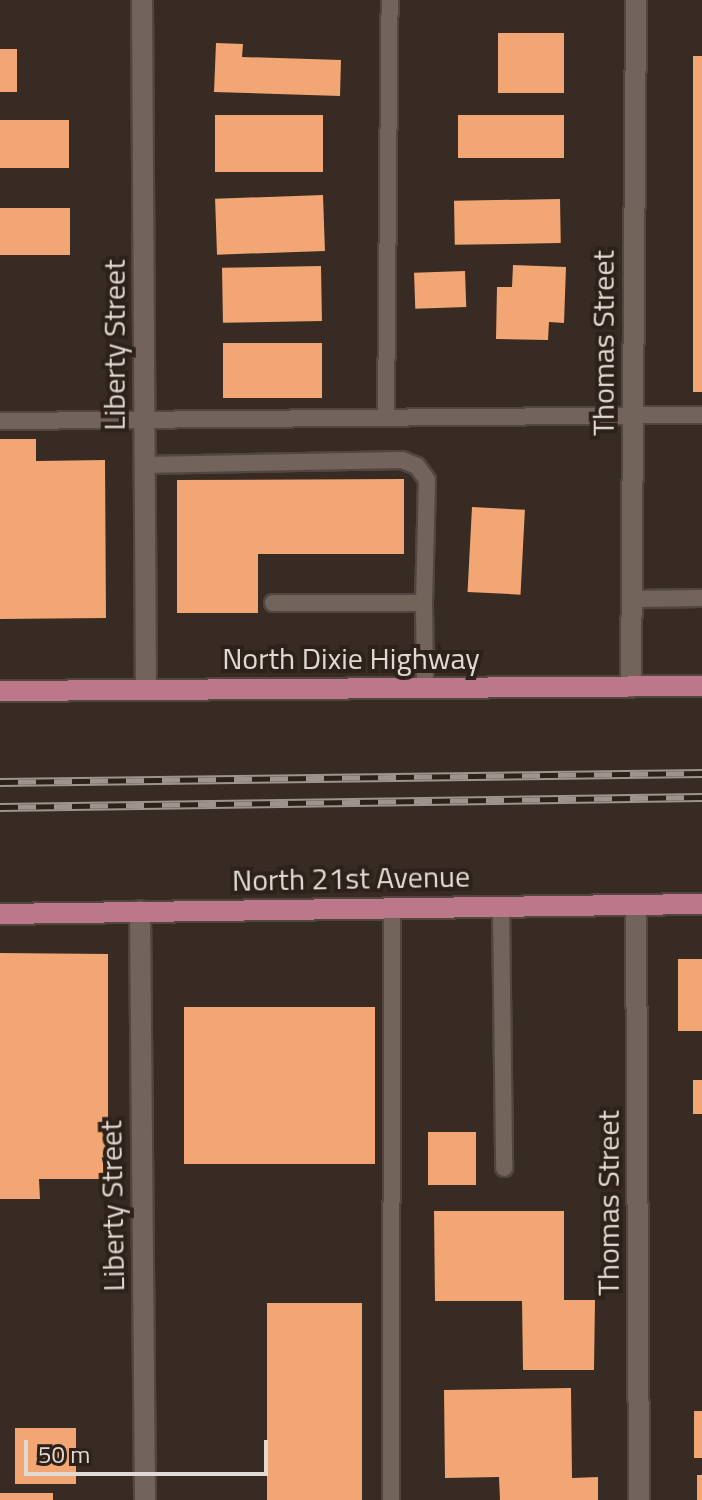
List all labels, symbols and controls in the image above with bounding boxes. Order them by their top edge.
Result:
street label: Thomas Street [585,250,621,436]
street label: Liberty Street [96,259,132,431]
street label: North Dixie Highway [222,640,480,676]
street label: North 21st Avenue [232,858,470,898]
street label: Thomas Street [590,1110,626,1296]
street label: Liberty Street [93,1120,131,1292]
scale bar [28,1424,272,1474]
text: 50 m [38,1436,90,1472]

